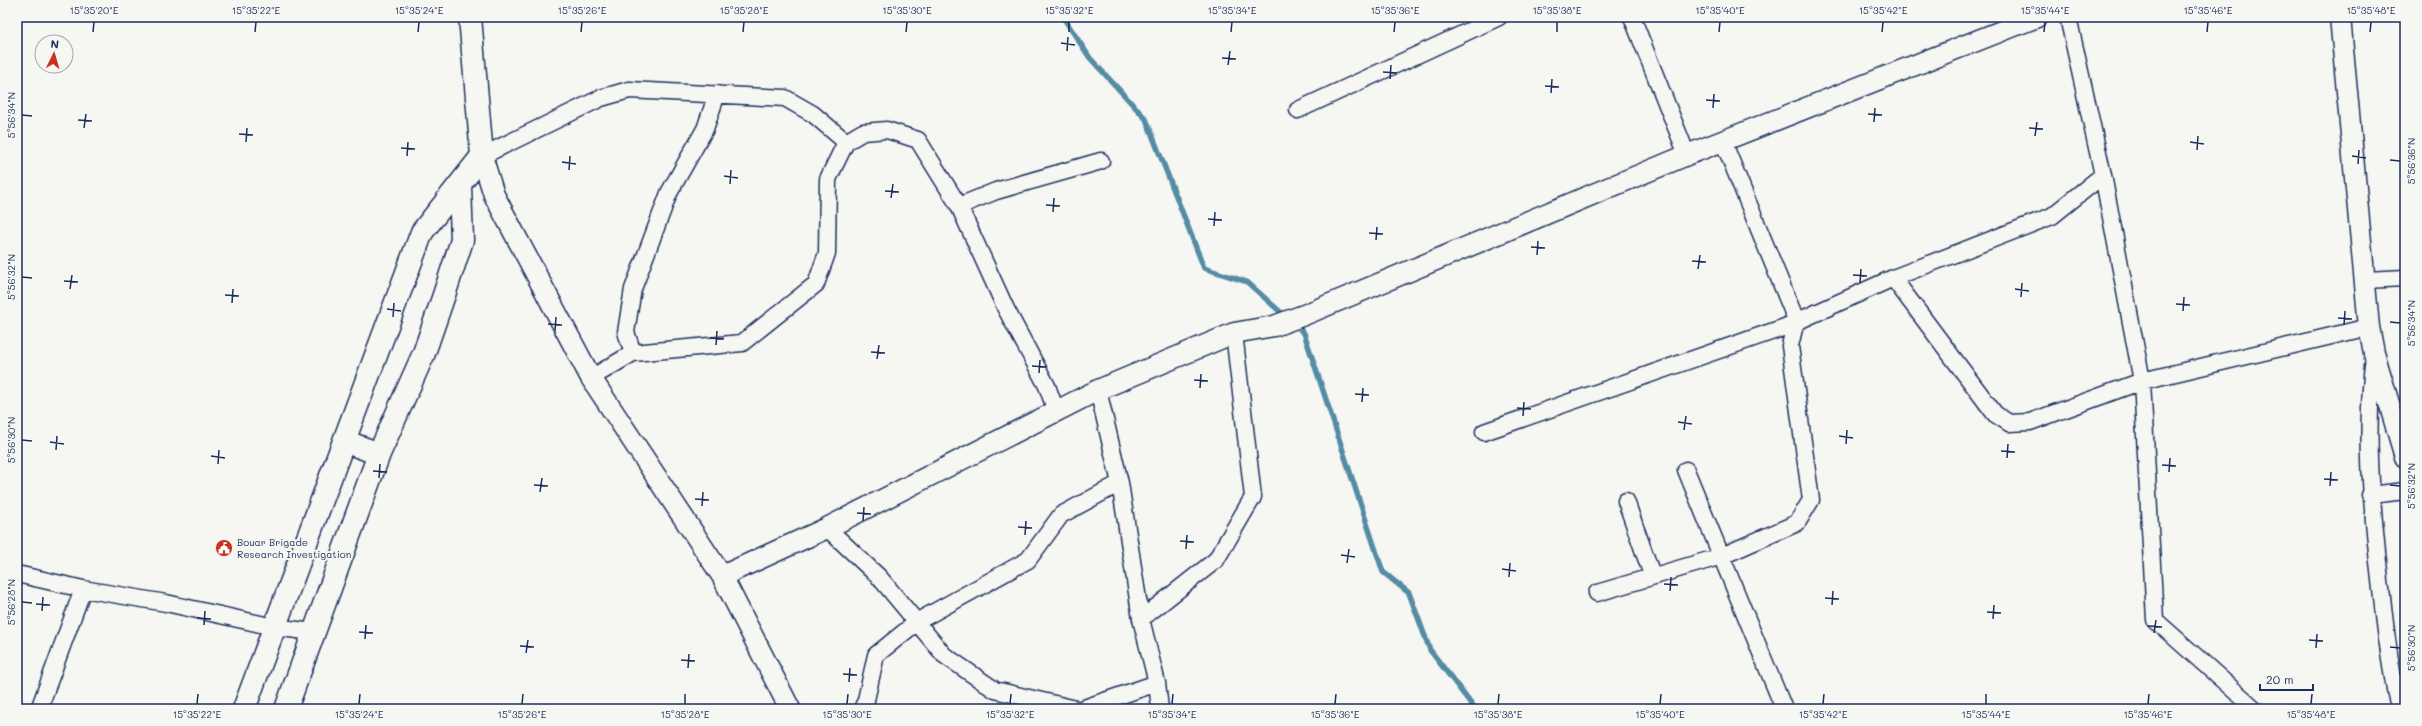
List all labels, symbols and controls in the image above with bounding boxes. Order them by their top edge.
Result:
text: 15°35'20"E [69,3,119,17]
text: 15°35'22"E [232,3,280,17]
text: 15°35'24"E [395,3,444,17]
text: 15°35'26"E [558,3,607,17]
text: 15°35'28"E [720,3,769,17]
text: 15°35'30"E [882,3,932,17]
text: 15°35'32"E [1045,3,1094,17]
text: 15°35'34"E [1207,3,1257,17]
text: 15°35'36"E [1370,3,1420,17]
text: 15°35'38"E [1532,3,1582,17]
text: 15°35'40"E [1695,3,1745,17]
text: 15°35'42"E [1859,3,1908,17]
text: 15°35'44"E [2020,3,2070,17]
text: 15°35'46"E [2183,3,2233,17]
text: 15°35'48"E [2346,3,2396,17]
north arrow [34,34,74,74]
text: N [50,36,60,51]
text: 5°56'34"N [4,92,18,138]
text: 5°56'36"N [2404,138,2418,184]
text: 5°56'32"N [4,254,18,300]
text: 5°56'34"N [2404,300,2418,346]
text: 5°56'30"N [4,417,18,463]
text: 5°56'32"N [2404,463,2418,509]
place label: Bouar Brigade Research Investigation [237,535,351,561]
public building icon: Bouar Brigade Research Investigation [214,538,234,558]
text: 5°56'28"N [4,579,18,625]
text: 5°56'30"N [2404,625,2418,671]
scale bar [2260,666,2313,692]
text: 20 m [2266,671,2294,687]
text: 15°35'22"E [173,707,221,721]
text: 15°35'24"E [335,707,384,721]
text: 15°35'26"E [498,707,547,721]
text: 15°35'28"E [661,707,710,721]
text: 15°35'30"E [822,707,872,721]
text: 15°35'32"E [986,707,1035,721]
text: 15°35'34"E [1147,707,1197,721]
text: 15°35'36"E [1310,707,1360,721]
text: 15°35'38"E [1473,707,1523,721]
text: 15°35'40"E [1635,707,1685,721]
text: 15°35'42"E [1799,707,1848,721]
text: 15°35'44"E [1961,707,2011,721]
text: 15°35'46"E [2123,707,2173,721]
text: 15°35'48"E [2286,707,2336,721]

